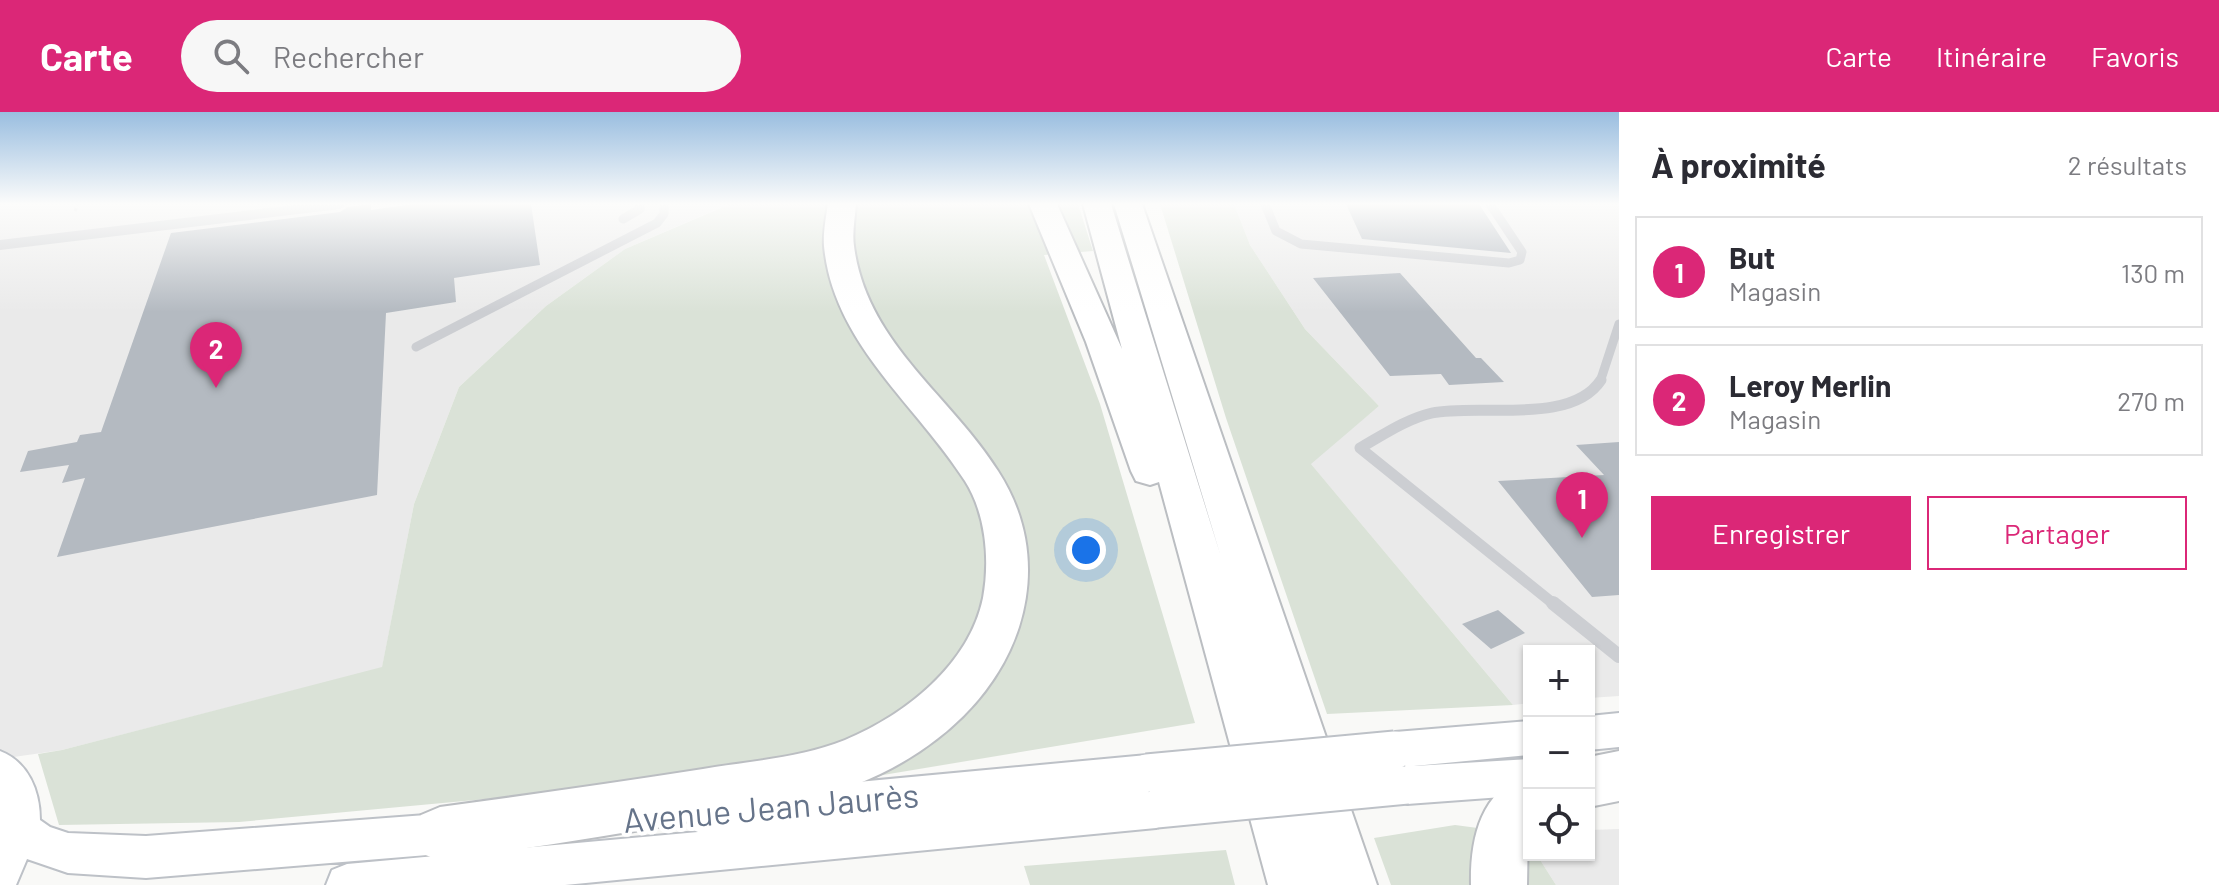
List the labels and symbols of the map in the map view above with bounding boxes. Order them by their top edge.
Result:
pin: 2 [190,322,242,388]
pin: 1 [1556,472,1608,538]
your location [1066,530,1106,570]
street label: Avenue Jean Jaurès [621,773,920,840]

